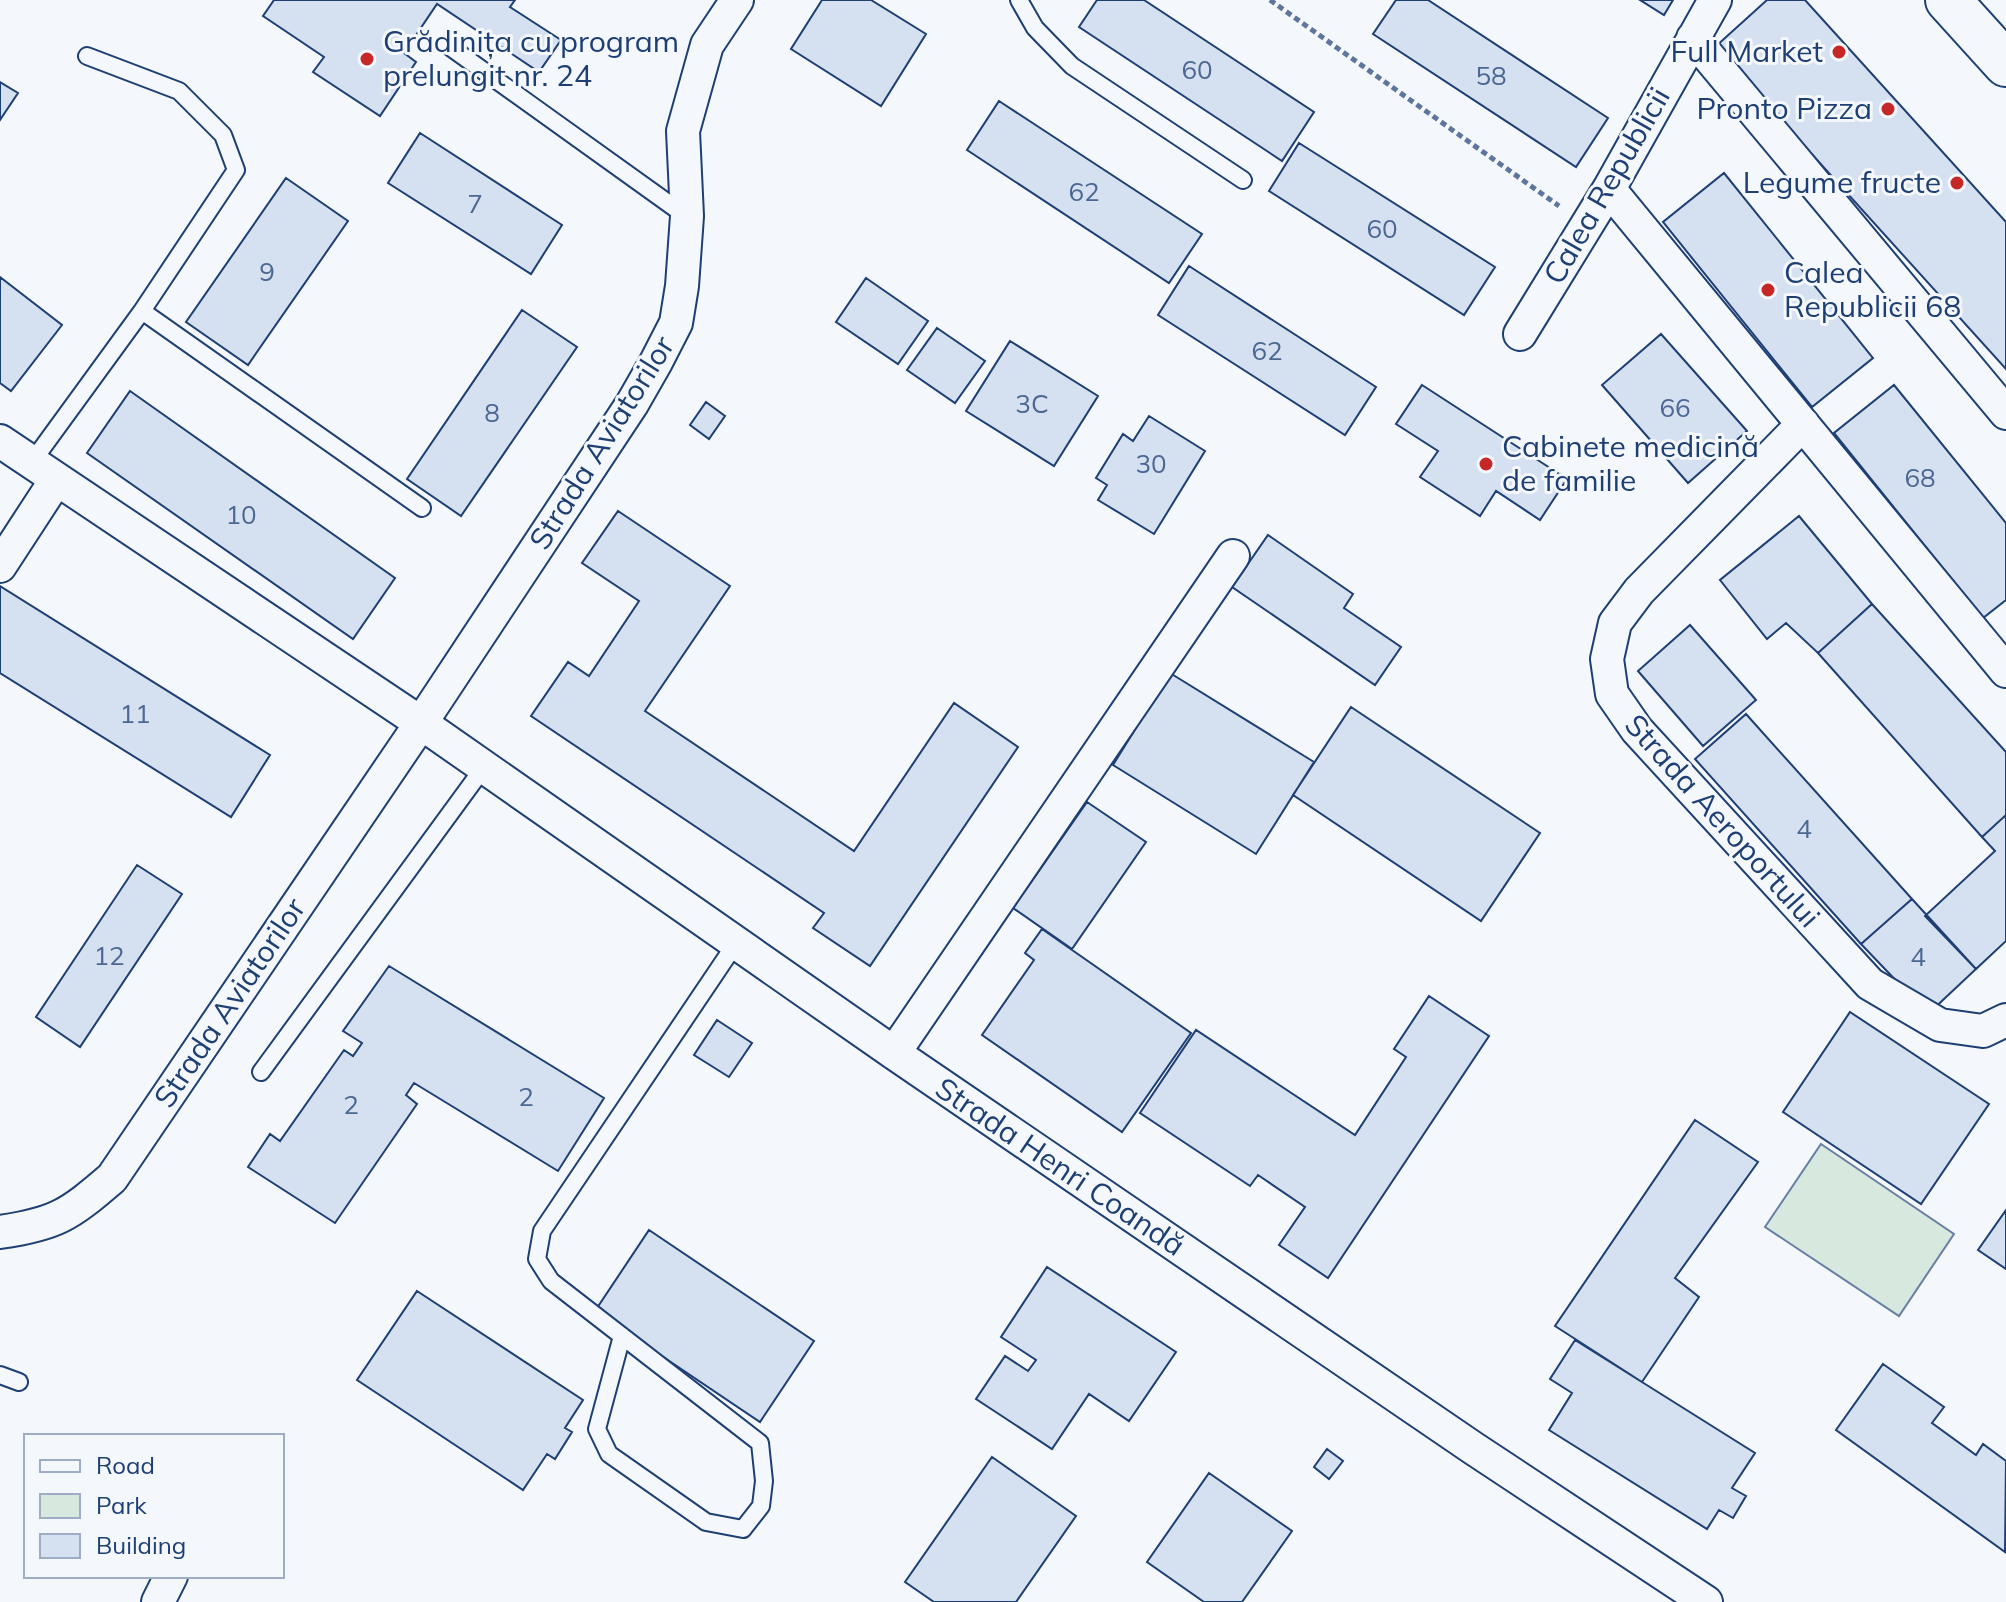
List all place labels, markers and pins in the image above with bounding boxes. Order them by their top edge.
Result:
place label: Grădinița cu program prelungit nr. 24 [383,22,679,94]
place label: Full Market [1671,32,1823,70]
marker: Full Market [1830,43,1848,61]
marker: Grădinița cu program prelungit nr. 24 [358,50,376,68]
place label: Pronto Pizza [1696,89,1872,127]
marker: Pronto Pizza [1879,100,1897,118]
place label: Legume fructe [1743,163,1941,201]
marker: Legume fructe [1948,174,1966,192]
place label: Calea Republicii 68 [1784,253,1961,325]
marker: Calea Republicii 68 [1759,281,1777,299]
place label: Cabinete medicină de familie [1502,427,1759,499]
marker: Cabinete medicină de familie [1477,455,1495,473]

